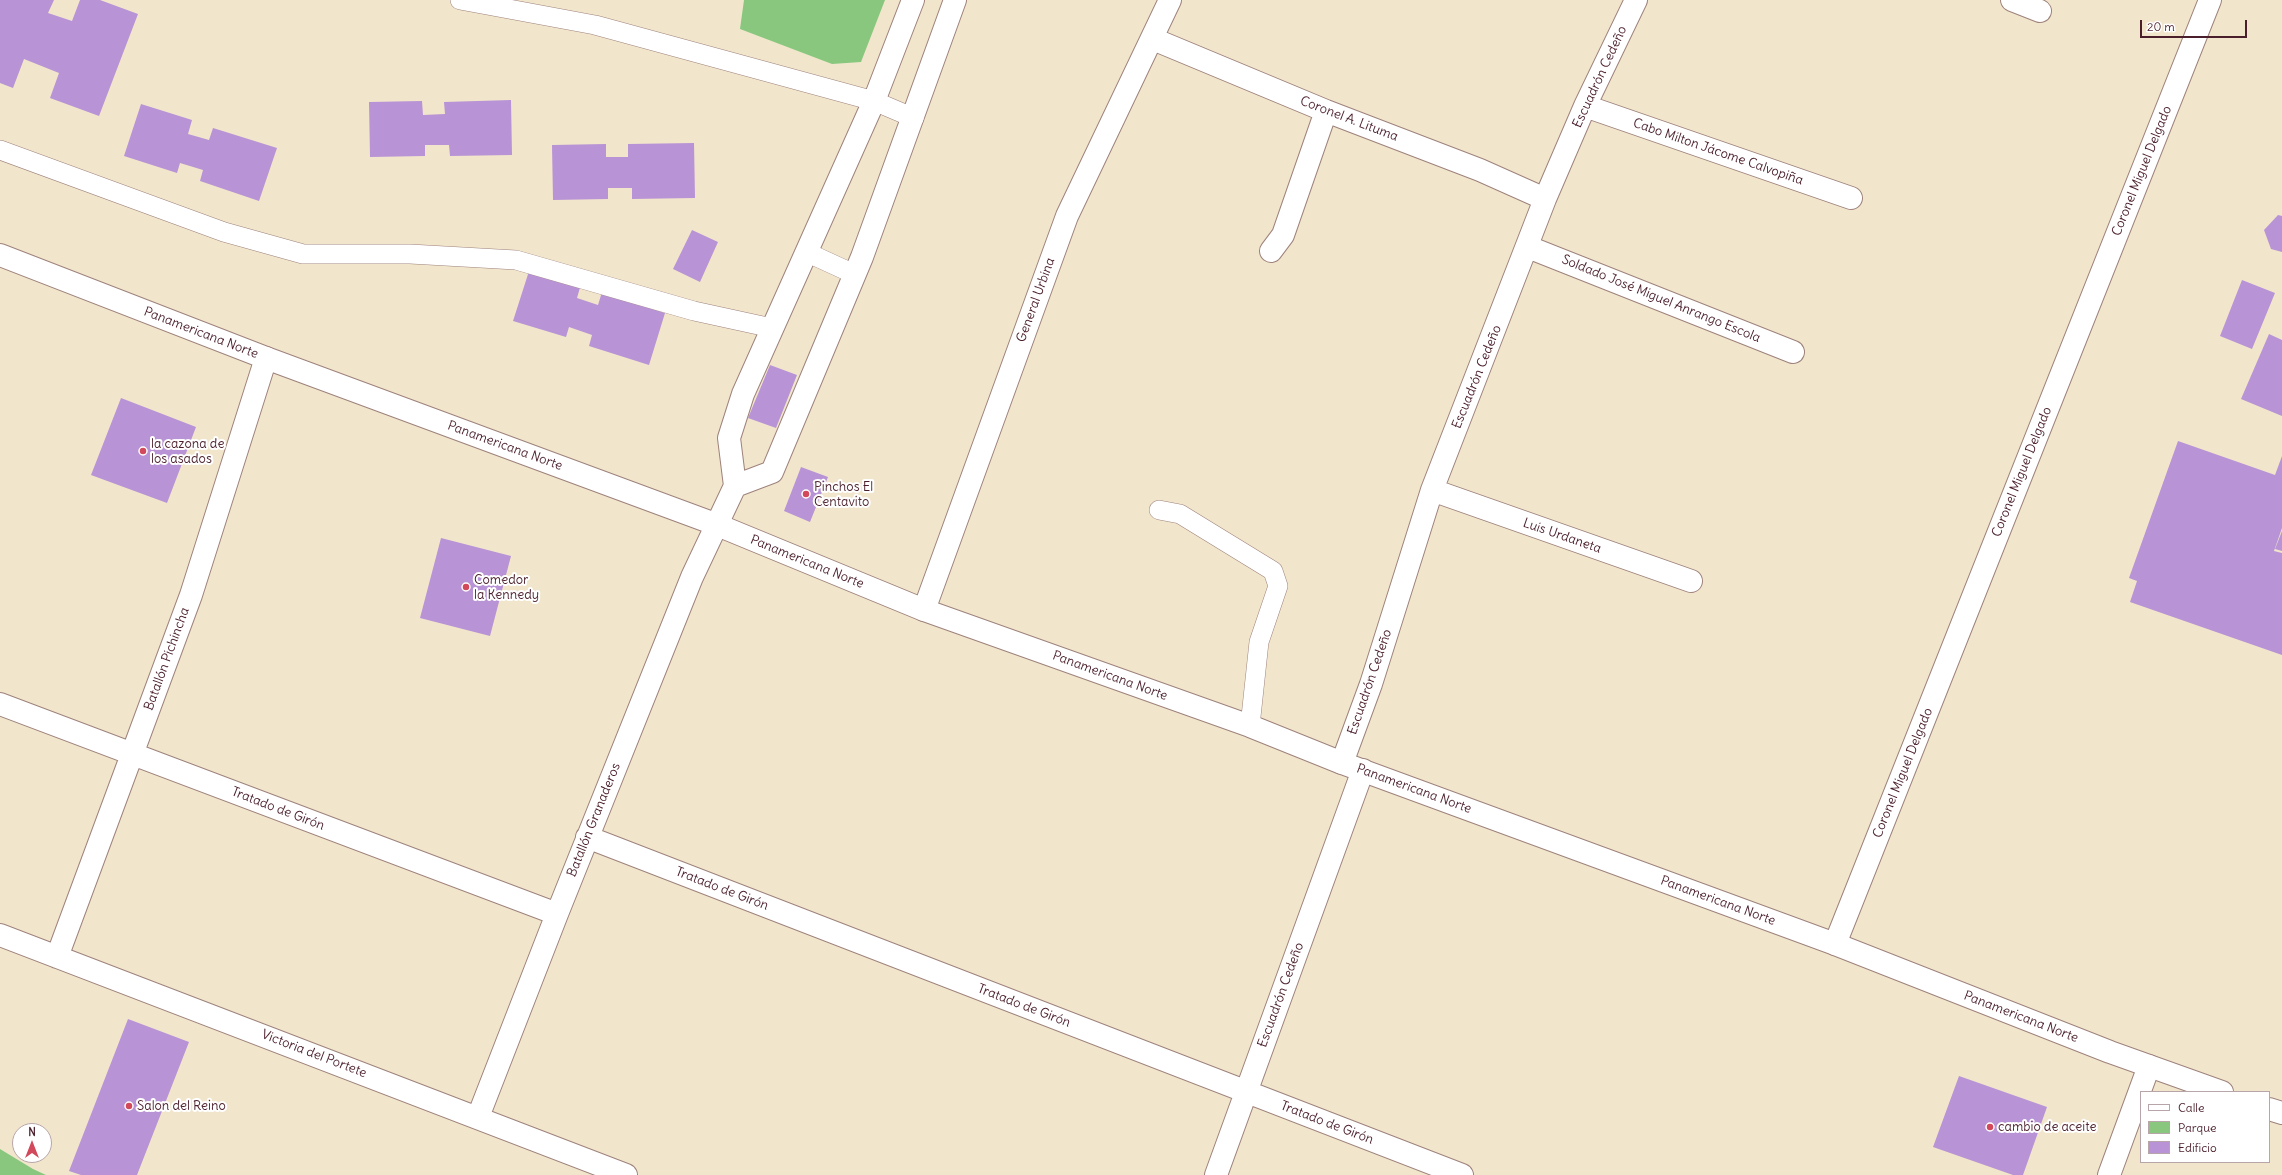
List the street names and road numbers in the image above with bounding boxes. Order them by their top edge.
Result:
street label: Escuadrón Cedeño [1570,24,1630,130]
street label: Coronel A. Lituma [1298,93,1400,145]
street label: Coronel Miguel Delgado [2109,104,2175,238]
street label: Cabo Milton Jácome Calvopiña [1631,115,1805,189]
street label: Soldado José Miguel Anrango Escola [1559,252,1763,346]
street label: General Urbina [1014,256,1058,344]
street label: Panamericana Norte [142,304,260,362]
street label: Escuadrón Cedeño [1449,323,1505,431]
street label: Coronel Miguel Delgado [1989,405,2055,539]
street label: Panamericana Norte [445,418,565,474]
street label: Luis Urdaneta [1521,515,1603,557]
street label: Panamericana Norte [748,532,866,592]
street label: Batallón Pichincha [141,605,193,713]
street label: Escuadrón Cedeño [1345,627,1395,737]
street label: Panamericana Norte [1050,648,1170,704]
street label: Coronel Miguel Delgado [1870,706,1936,840]
street label: Batallón Granaderos [564,761,624,879]
street label: Panamericana Norte [1354,761,1474,817]
street label: Tratado de Girón [229,784,327,834]
street label: Tratado de Girón [673,864,771,914]
street label: Panamericana Norte [1658,873,1778,929]
street label: Escuadrón Cedeño [1255,940,1307,1050]
street label: Tratado de Girón [975,981,1073,1031]
street label: Panamericana Norte [1962,988,2080,1046]
street label: Victoria del Portete [259,1027,369,1081]
street label: Tratado de Girón [1278,1098,1376,1148]

